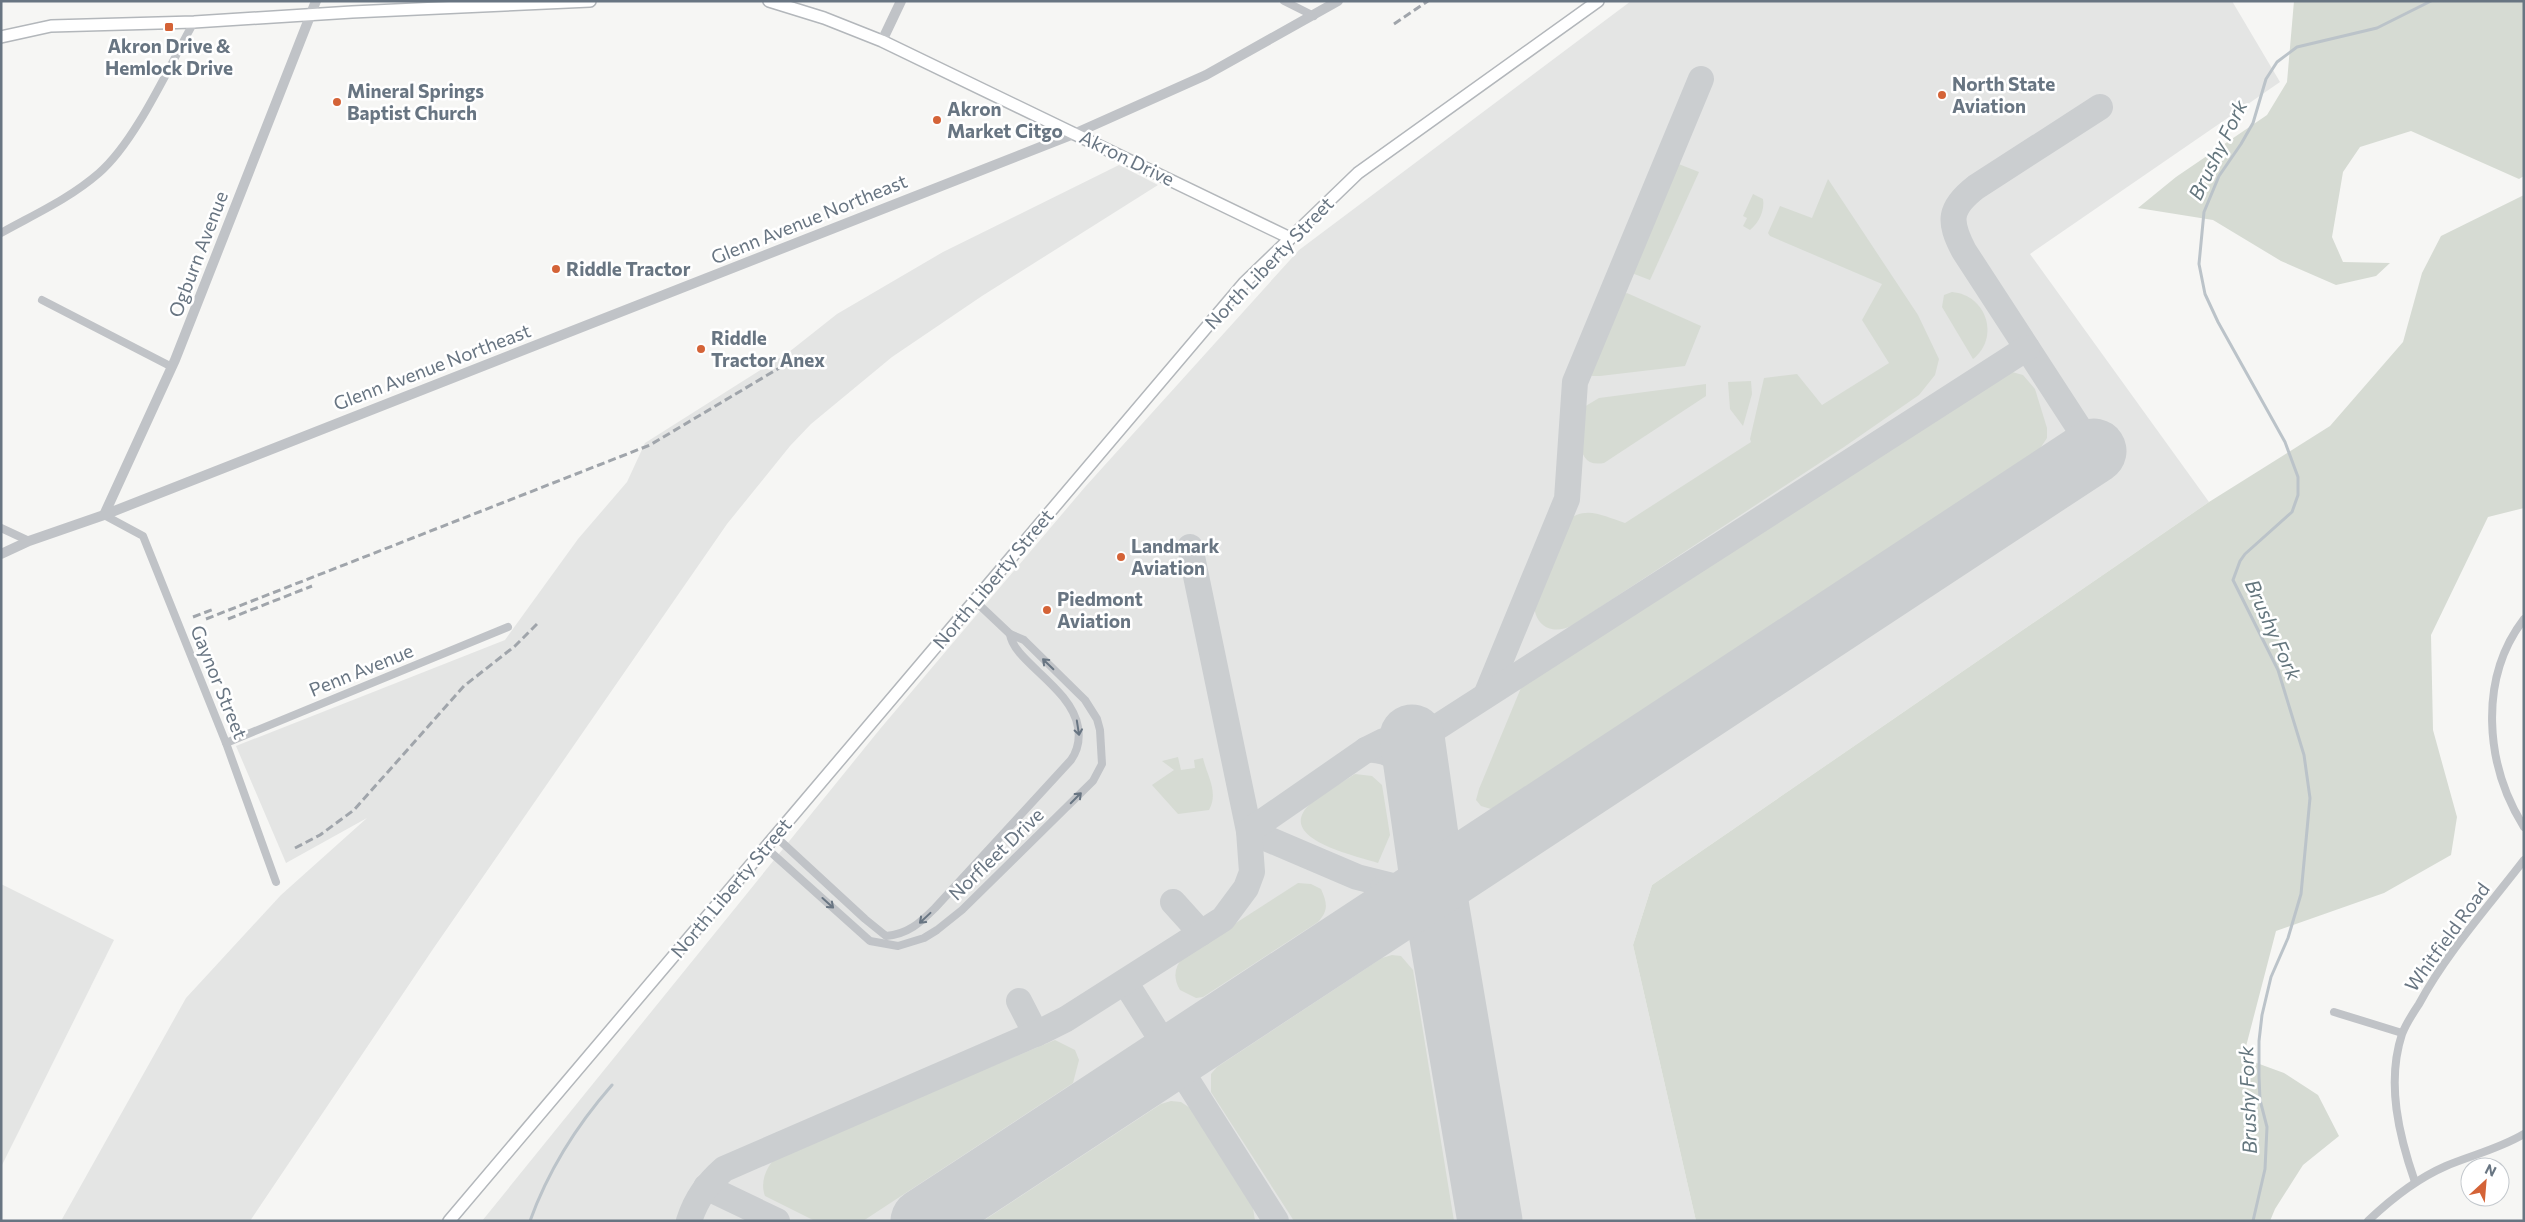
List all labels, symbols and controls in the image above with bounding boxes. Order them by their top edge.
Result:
marker: Akron Drive & Hemlock Drive [163,21,175,33]
place label: Akron Drive & Hemlock Drive [105,34,233,79]
place label: North State Aviation [1952,72,2055,117]
place label: Mineral Springs Baptist Church [347,79,484,124]
marker: North State Aviation [1936,89,1948,101]
water label: Brushy Fork [2183,95,2252,203]
marker: Mineral Springs Baptist Church [331,96,343,108]
place label: Akron Market Citgo [947,97,1063,142]
marker: Akron Market Citgo [931,114,943,126]
street label: Akron Drive [1076,125,1178,190]
street label: Glenn Avenue Northeast [707,169,910,268]
street label: Ogburn Avenue [163,188,232,320]
street label: North Liberty Street [1200,192,1338,334]
place label: Riddle Tractor [566,257,691,280]
marker: Riddle Tractor [550,263,562,275]
street label: Glenn Avenue Northeast [330,318,534,415]
place label: Riddle Tractor Anex [711,326,825,371]
marker: Riddle Tractor Anex [695,343,707,355]
street label: North Liberty Street [928,504,1058,653]
place label: Landmark Aviation [1131,534,1220,579]
marker: Landmark Aviation [1115,551,1127,563]
water label: Brushy Fork [2241,575,2307,685]
place label: Piedmont Aviation [1057,587,1143,632]
marker: Piedmont Aviation [1041,604,1053,616]
street label: Gaynor Street [186,622,253,742]
street label: Penn Avenue [305,638,416,701]
one-way arrow [1042,658,1055,670]
one-way arrow [1074,719,1084,735]
one-way arrow [1070,792,1082,804]
street label: Norfleet Drive [943,803,1048,905]
street label: North Liberty Street [666,813,796,962]
street label: Whitfield Road [2399,878,2494,996]
one-way arrow [821,897,834,909]
one-way arrow [918,912,931,924]
water label: Brushy Fork [2233,1044,2261,1155]
north arrow [2460,1157,2510,1207]
text: N [2482,1160,2499,1180]

